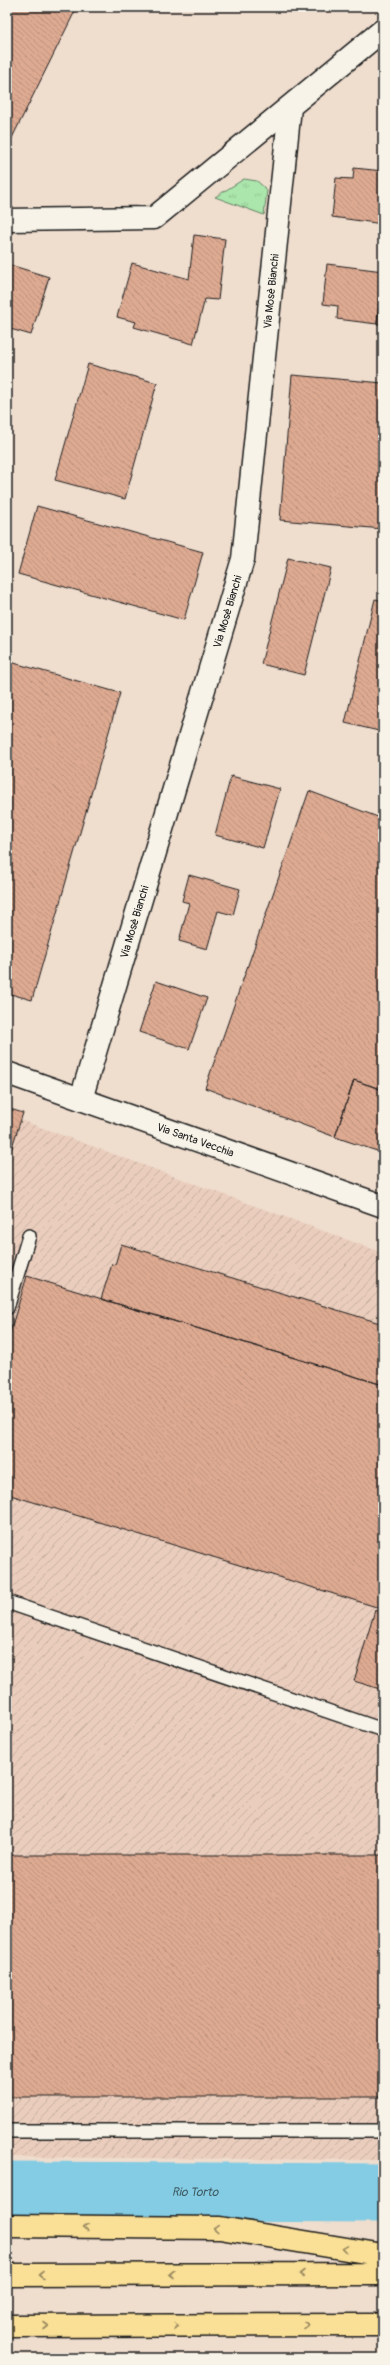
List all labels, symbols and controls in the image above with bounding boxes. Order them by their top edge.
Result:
street label: Via Mosè Bianchi [260,253,281,329]
street label: Via Mosè Bianchi [210,574,244,649]
street label: Via Mosè Bianchi [117,884,151,960]
street label: Via Santa Vecchia [155,1120,236,1159]
water label: Rio Torto [172,2184,220,2200]
one-way arrow [83,2223,89,2231]
one-way arrow [213,2224,219,2233]
one-way arrow [341,2245,348,2254]
one-way arrow [169,2270,175,2278]
one-way arrow [299,2270,305,2278]
one-way arrow [39,2271,45,2279]
one-way arrow [173,2321,179,2330]
one-way arrow [303,2321,309,2329]
one-way arrow [43,2322,49,2330]

